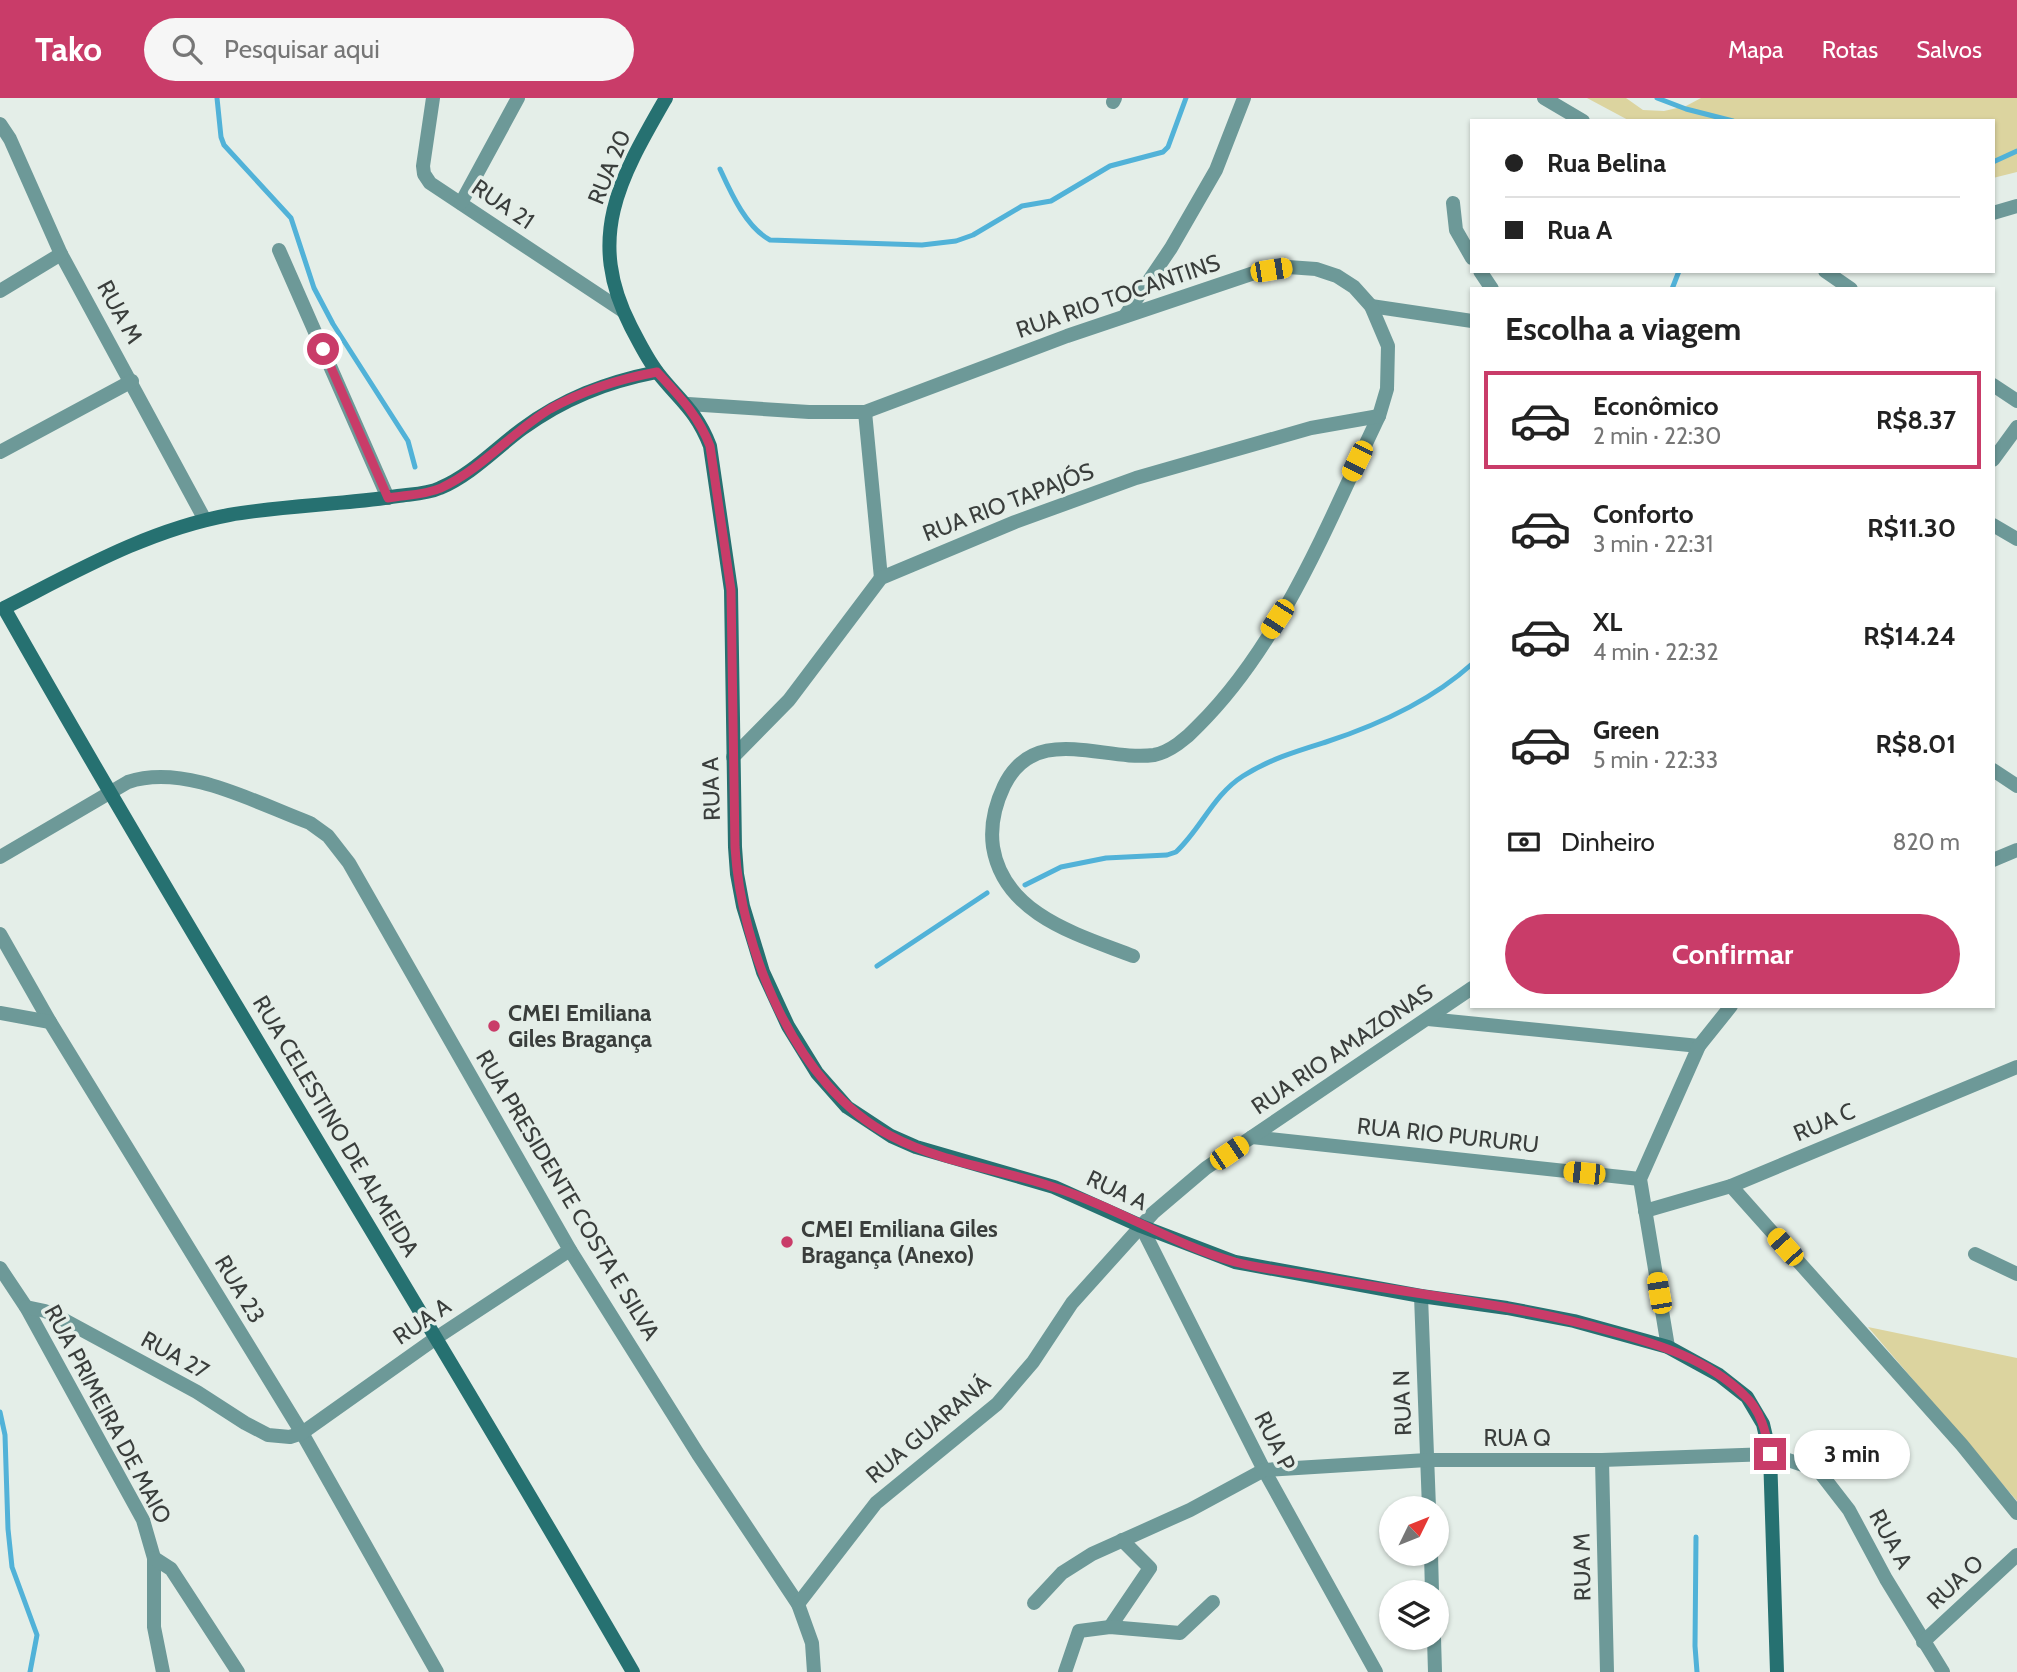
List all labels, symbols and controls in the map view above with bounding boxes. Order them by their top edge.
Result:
search box [144,18,634,81]
text: Tako [35,29,102,69]
icon: search [168,30,206,68]
text: Pesquisar aqui [224,33,380,65]
text: Mapa [1728,35,1784,64]
text: Rotas [1822,35,1878,64]
text: Salvos [1916,35,1982,64]
street label: RUA 20 [581,126,637,208]
text: Rua Belina [1547,147,1666,179]
street label: RUA 21 [467,173,539,235]
text: Rua A [1547,214,1612,246]
street label: RUA RIO TOCANTINS [1012,248,1224,344]
car [1249,256,1294,284]
street label: RUA M [91,275,149,349]
text: Escolha a viagem [1505,309,1741,348]
route start [307,333,339,365]
icon: car [1509,389,1572,452]
text: Econômico [1593,390,1719,422]
text: R$8.37 [1876,404,1956,436]
text: 2 min · 22:30 [1593,422,1721,450]
car [1339,438,1376,484]
street label: RUA RIO TAPAJÓS [919,457,1097,547]
icon: car [1509,497,1572,560]
text: Conforto [1593,498,1694,530]
text: R$11.30 [1867,512,1956,544]
text: 3 min · 22:31 [1593,530,1713,558]
car [1257,596,1298,642]
icon: car [1509,605,1572,668]
text: XL [1593,606,1622,638]
text: R$14.24 [1863,620,1956,652]
text: 4 min · 22:32 [1593,638,1719,666]
icon: car [1509,713,1572,776]
text: Green [1593,714,1660,746]
text: R$8.01 [1875,728,1956,760]
text: 5 min · 22:33 [1593,746,1718,774]
street label: RUA A [696,757,726,821]
icon: cash [1505,823,1543,861]
text: Dinheiro [1561,826,1655,858]
text: 820 m [1893,828,1960,856]
button: Confirmar [1505,914,1960,994]
street label: RUA RIO AMAZONAS [1246,978,1438,1120]
street label: RUA CELESTINO DE ALMEIDA [247,990,425,1262]
place label: CMEI Emiliana Giles Bragança [508,999,653,1053]
marker: CMEI Emiliana Giles Bragança [486,1018,502,1034]
street label: RUA PRESIDENTE COSTA E SILVA [470,1045,666,1345]
street label: RUA C [1789,1097,1859,1147]
street label: RUA RIO PURURU [1356,1112,1540,1158]
car [1206,1133,1253,1173]
car [1563,1160,1606,1186]
street label: RUA A [1082,1164,1152,1216]
place label: CMEI Emiliana Giles Bragança (Anexo) [801,1215,998,1269]
car [1764,1224,1807,1270]
marker: CMEI Emiliana Giles Bragança (Anexo) [779,1234,795,1250]
street label: RUA 23 [209,1250,271,1328]
car [1646,1270,1673,1316]
street label: RUA A [388,1292,456,1350]
street label: RUA PRIMEIRA DE MAIO [38,1300,178,1528]
street label: RUA 27 [136,1325,214,1385]
street label: RUA GUARANÁ [859,1368,996,1489]
street label: RUA N [1387,1370,1417,1436]
street label: RUA P [1248,1407,1302,1475]
street label: RUA Q [1483,1424,1551,1452]
callout: 3 min [1795,1430,1910,1478]
route end [1754,1438,1786,1470]
text: 3 min [1824,1440,1880,1468]
north arrow [1379,1496,1449,1566]
map controls [1379,1496,1449,1650]
street label: RUA A [1863,1504,1919,1574]
street label: RUA M [1567,1533,1597,1601]
street label: RUA O [1921,1549,1989,1615]
button: layers [1379,1580,1449,1650]

